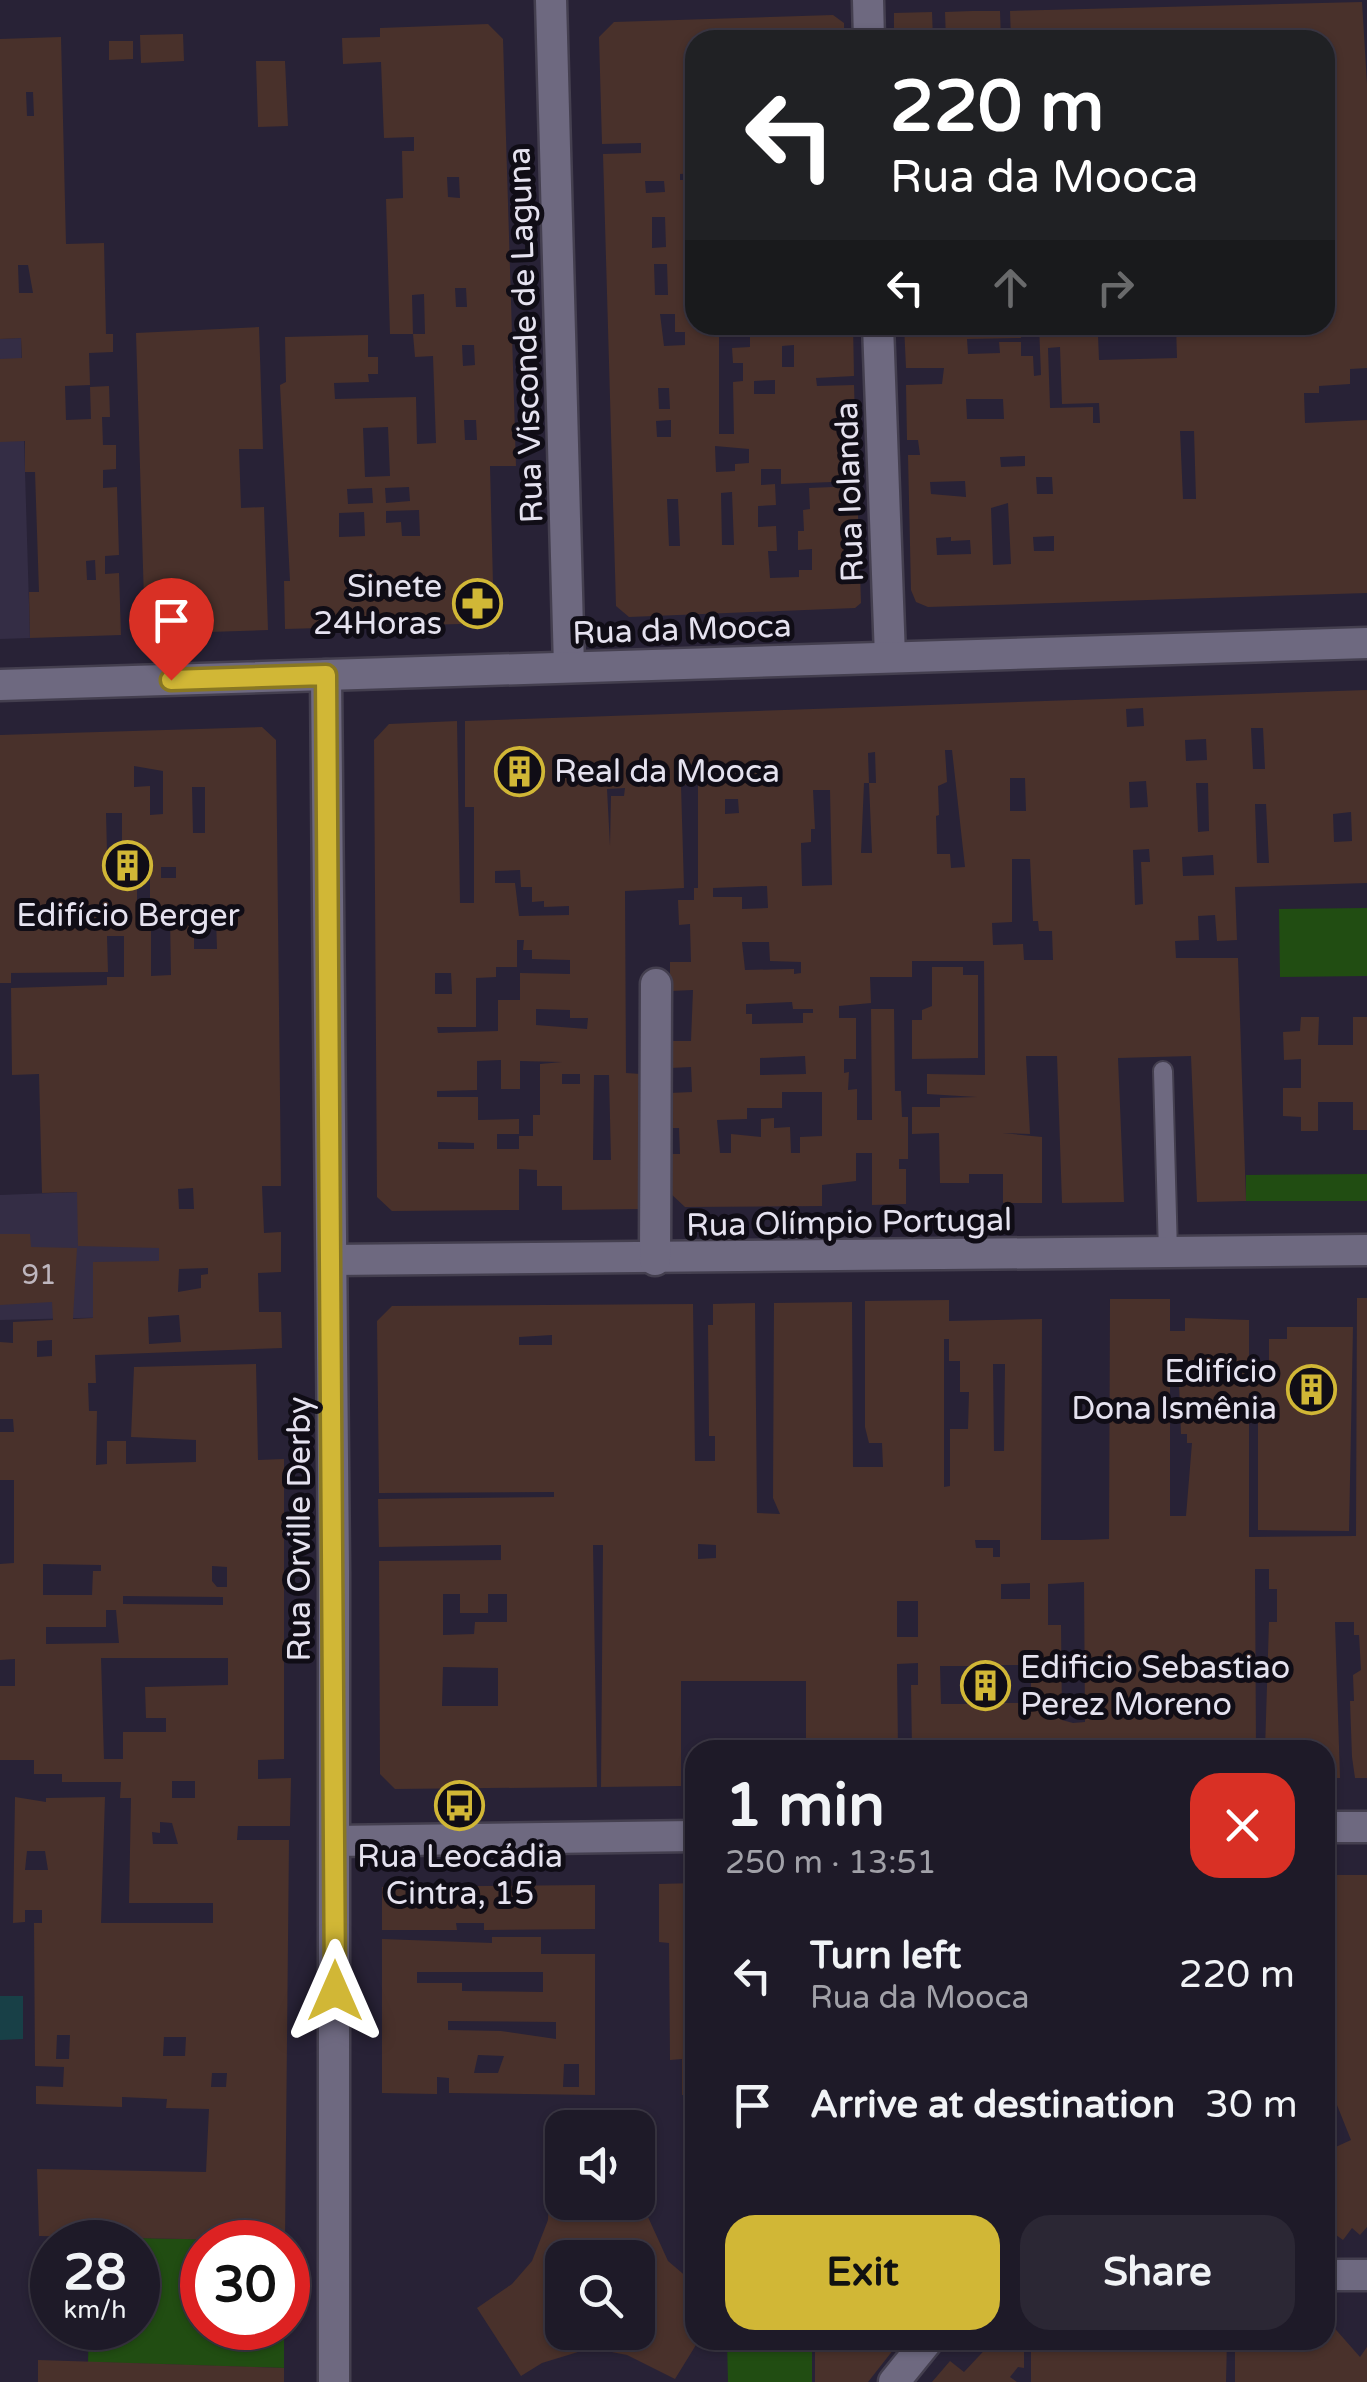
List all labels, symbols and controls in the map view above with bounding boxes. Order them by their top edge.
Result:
text: 220 m [890,66,1104,150]
icon: left [725,70,855,200]
street label: Rua Visconde de Laguna [500,146,552,524]
text: Rua da Mooca [890,151,1199,205]
icon: left [878,260,933,315]
icon: ahead [983,260,1038,315]
icon: right [1088,260,1143,315]
street label: Rua Iolanda [828,401,872,583]
place label: Sinete 24Horas [313,568,442,643]
pin [129,578,214,681]
pharmacy icon: Sinete 24Horas [451,578,503,630]
icon: arrive [144,593,199,648]
street label: Rua da Mooca [572,607,792,653]
building icon: Real da Mooca [493,745,545,797]
place label: Real da Mooca [554,753,780,791]
building icon: Edifício Berger [102,839,154,891]
place label: Edifício Berger [16,897,241,935]
street label: Rua Olímpio Portugal [686,1201,1012,1245]
house number: 91 [21,1258,57,1292]
place label: Edifício Dona Ismênia [1071,1353,1277,1428]
building icon: Edifício Dona Ismênia [1286,1363,1338,1415]
street label: Rua Orville Derby [281,1397,319,1661]
place label: Edificio Sebastiao Perez Moreno [1020,1649,1290,1724]
building icon: Edificio Sebastiao Perez Moreno [959,1659,1011,1711]
text: 1 min [725,1770,885,1842]
button: close [1190,1773,1295,1878]
bus stop icon: Rua Leocádia Cintra, 15 [434,1780,486,1832]
place label: Rua Leocádia Cintra, 15 [357,1838,563,1913]
text: 250 m · 13:51 [725,1844,937,1882]
text: Turn left [810,1933,961,1979]
position arrow [283,1939,387,2043]
icon: left [725,1948,780,2003]
text: 220 m [1179,1952,1295,1998]
text: Rua da Mooca [810,1979,1030,2017]
icon: arrive [725,2078,780,2133]
text: Arrive at destination [810,2082,1175,2128]
text: 30 m [1205,2082,1298,2128]
map controls [545,2110,655,2350]
button: sound [545,2110,655,2220]
button: Exit [725,2215,1000,2330]
button: Share [1020,2215,1295,2330]
speed limit sign: 30 [180,2220,310,2350]
button: search [545,2240,655,2350]
text: 28 [64,2243,126,2303]
text: km/h [64,2295,126,2325]

